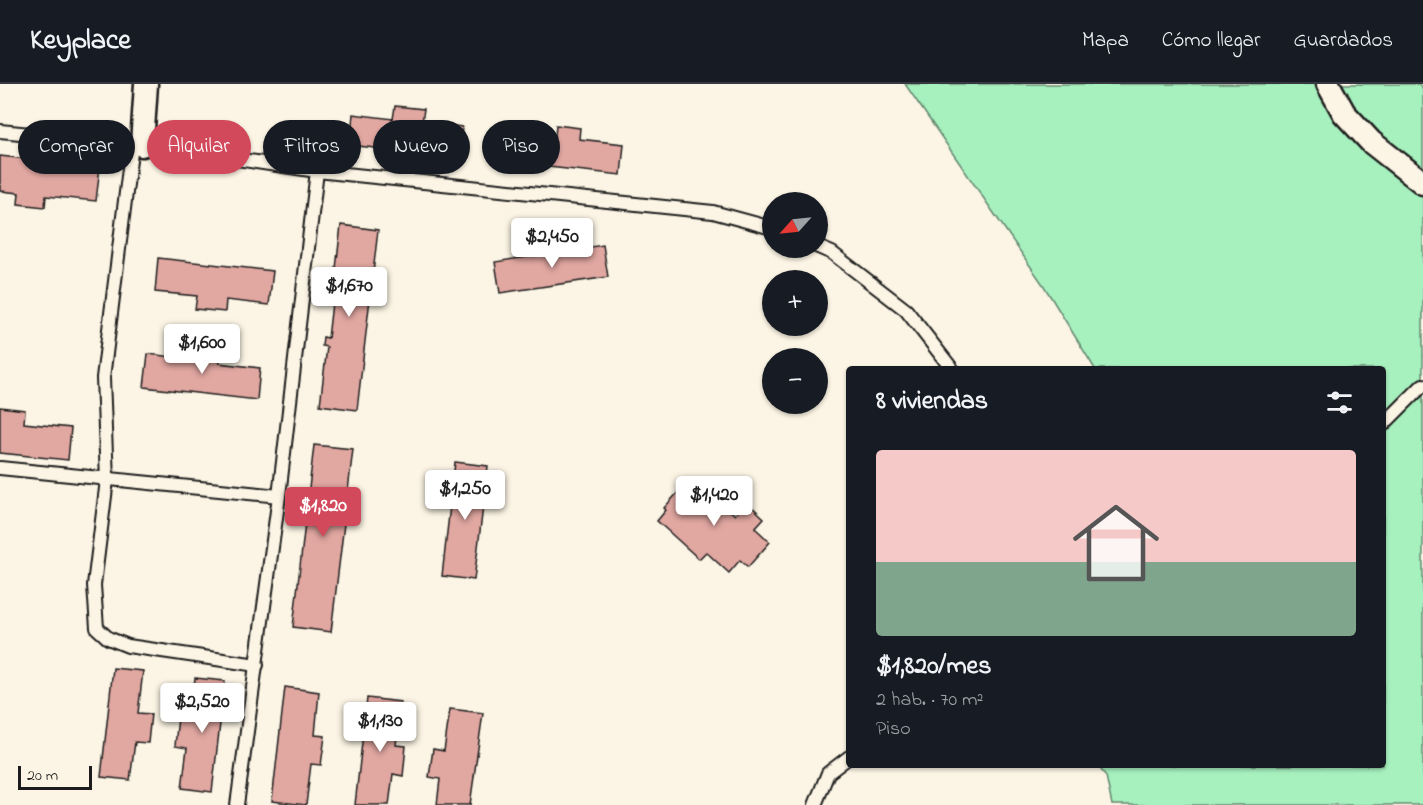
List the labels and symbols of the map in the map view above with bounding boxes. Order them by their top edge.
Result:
north arrow [762,192,828,258]
pin: $2,450 [503,218,601,269]
pin: $1,670 [300,267,398,318]
pin: $1,600 [153,324,251,375]
pin: $1,250 [416,470,514,521]
pin: $1,420 [665,476,763,527]
pin: $1,820 [274,487,372,538]
pin: $2,520 [153,683,251,734]
pin: $1,130 [331,702,429,753]
scale bar [18,763,92,790]

